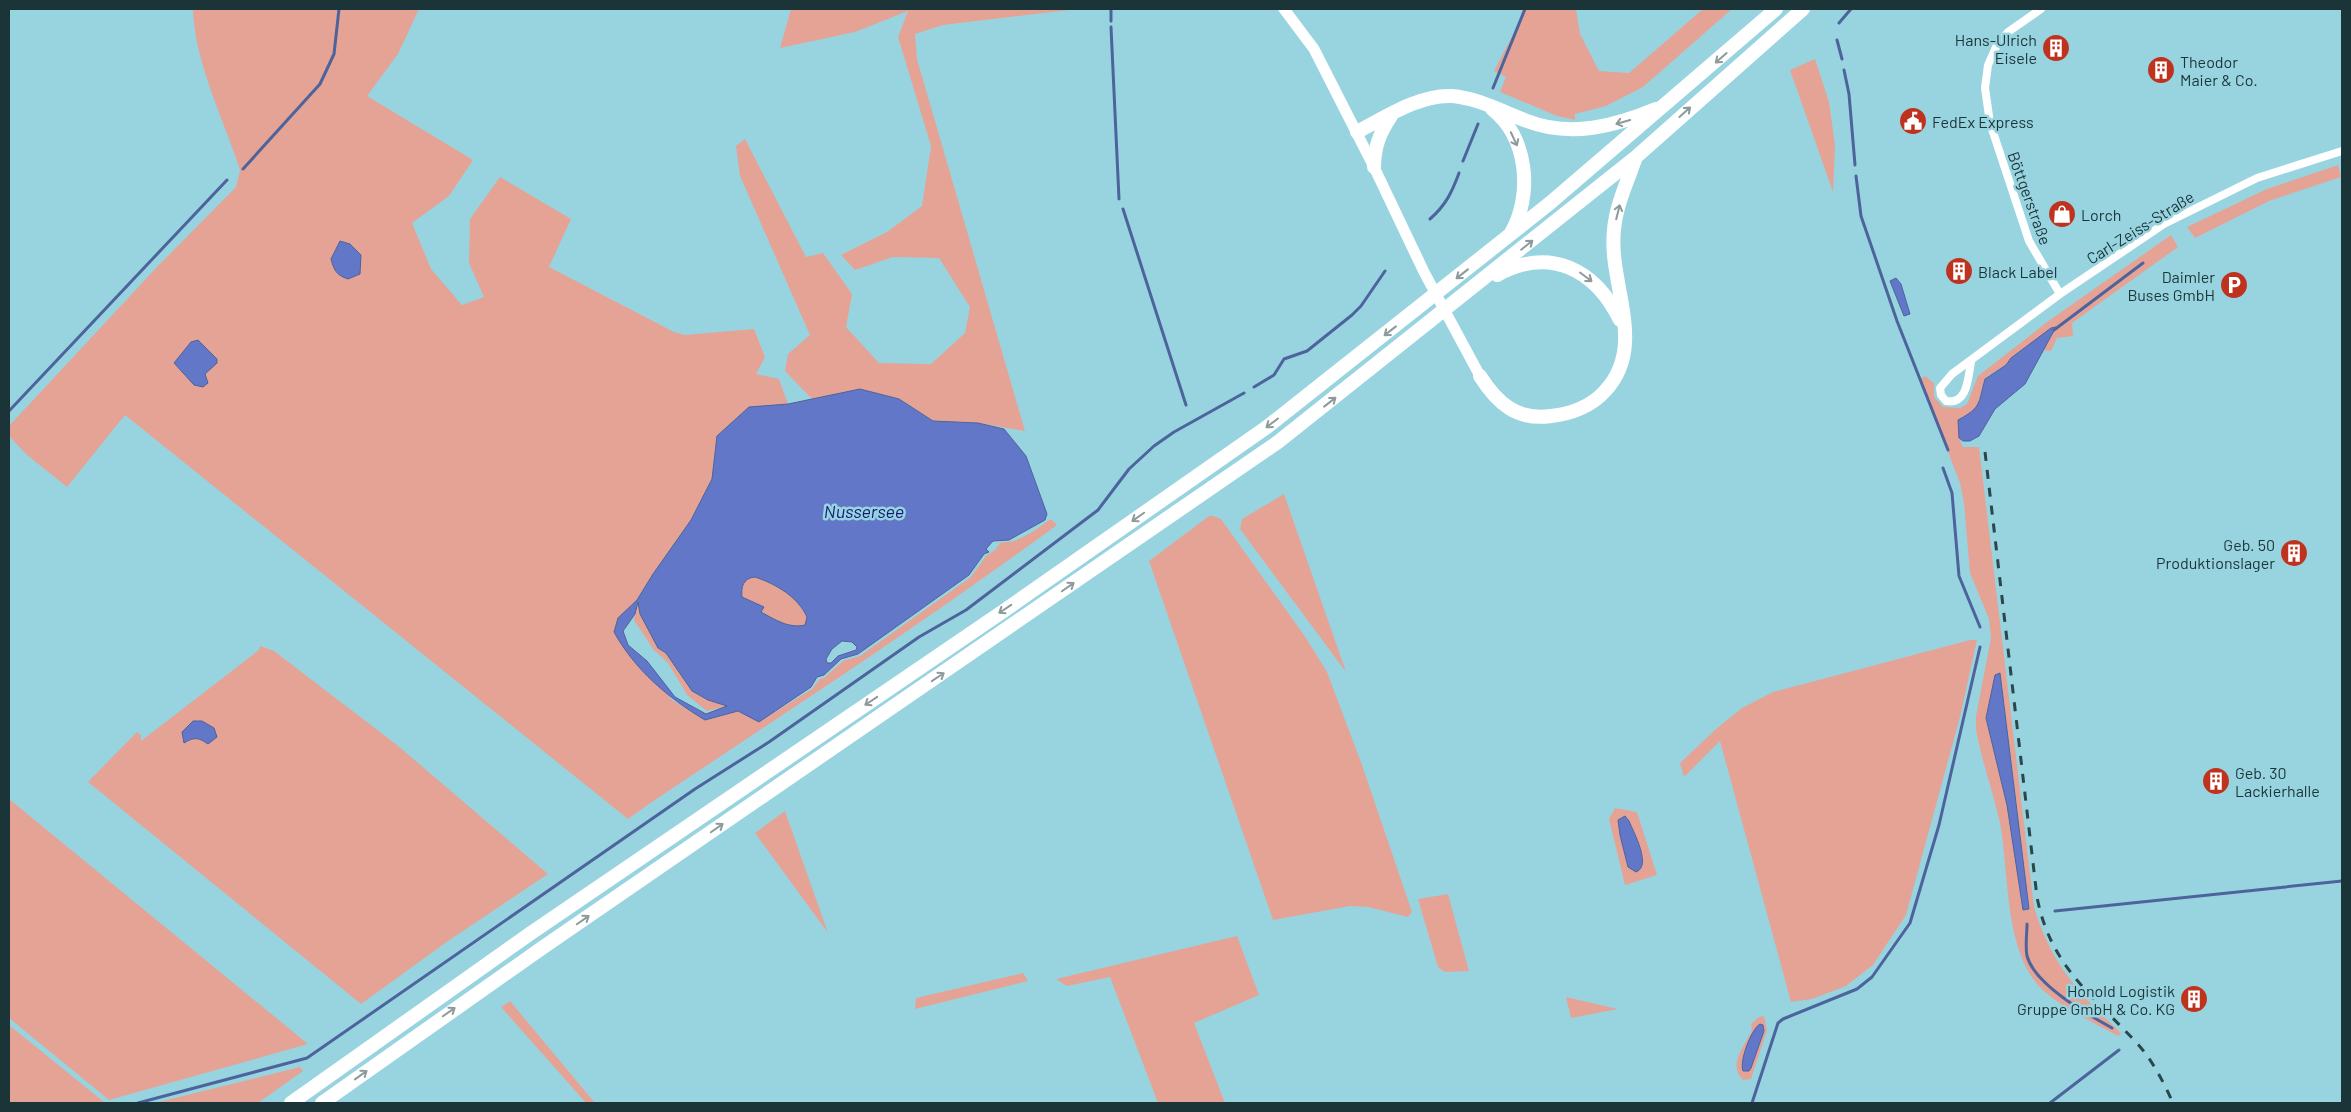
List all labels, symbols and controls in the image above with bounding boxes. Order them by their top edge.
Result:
place label: Hans-Ulrich Eisele [1955,30,2037,67]
building icon: Hans-Ulrich Eisele [2041,33,2071,63]
one-way arrow [1715,52,1728,63]
place label: Theodor Maier & Co. [2180,52,2258,89]
building icon: Theodor Maier & Co. [2146,55,2176,85]
public building icon: FedEx Express [1898,106,1928,136]
one-way arrow [1678,107,1691,118]
place label: FedEx Express [1932,112,2034,131]
one-way arrow [1616,117,1632,127]
one-way arrow [1509,132,1519,147]
street label: Böttgerstraße [2004,149,2056,247]
street label: Carl-Zeiss-Straße [2083,186,2197,268]
shop icon: Lorch [2047,199,2077,229]
one-way arrow [1614,205,1623,221]
place label: Lorch [2081,205,2122,224]
one-way arrow [1520,239,1533,250]
building icon: Black Label [1944,256,1974,286]
place label: Black Label [1978,262,2058,281]
place label: Daimler Buses GmbH [2127,267,2215,304]
one-way arrow [1456,268,1469,279]
parking icon: Daimler Buses GmbH [2219,270,2249,300]
one-way arrow [1579,272,1593,282]
one-way arrow [1384,325,1397,336]
one-way arrow [1323,396,1336,407]
one-way arrow [1265,418,1278,429]
water label: Nussersee [824,500,904,522]
one-way arrow [1132,512,1146,522]
place label: Geb. 50 Produktionslager [2156,535,2275,572]
building icon: Geb. 50 Produktionslager [2279,538,2309,568]
one-way arrow [1061,582,1075,592]
one-way arrow [998,604,1012,614]
one-way arrow [931,672,945,682]
one-way arrow [864,696,878,706]
place label: Geb. 30 Lackierhalle [2235,763,2320,800]
building icon: Geb. 30 Lackierhalle [2201,766,2231,796]
one-way arrow [710,823,724,833]
one-way arrow [576,915,590,925]
place label: Honold Logistik Gruppe GmbH & Co. KG [2017,981,2175,1018]
building icon: Honold Logistik Gruppe GmbH & Co. KG [2179,984,2209,1014]
one-way arrow [442,1007,456,1017]
one-way arrow [354,1070,368,1080]

